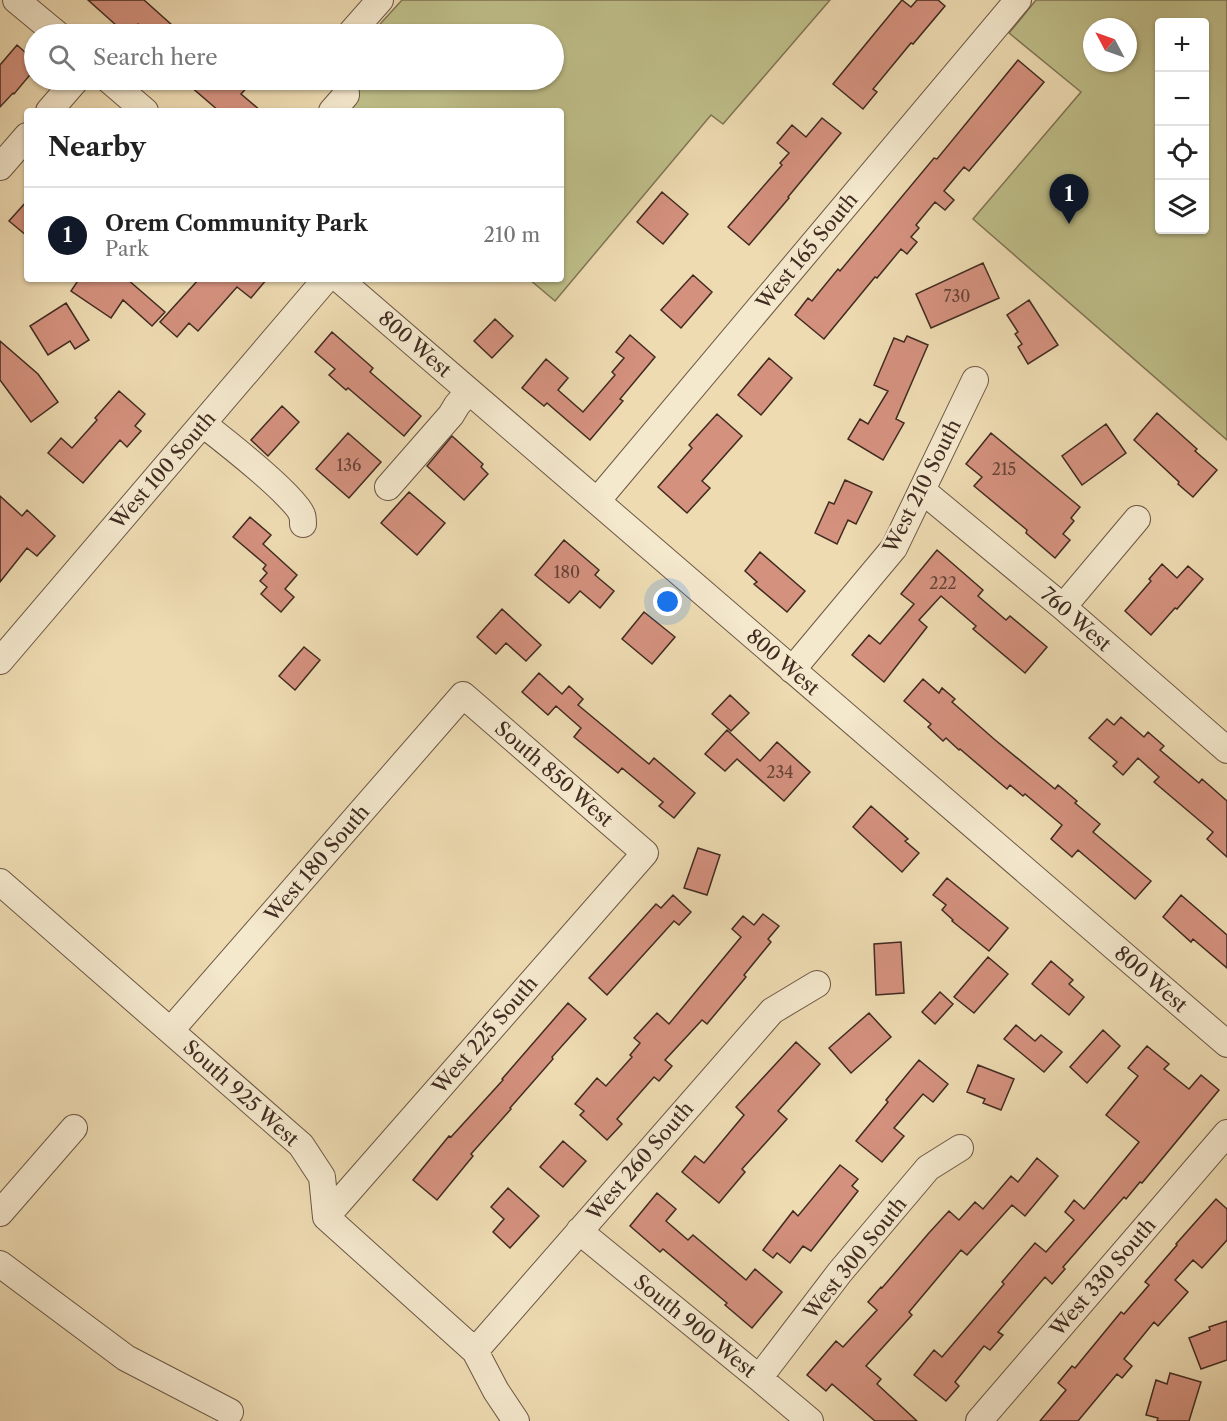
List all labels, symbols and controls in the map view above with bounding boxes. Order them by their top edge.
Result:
north arrow [1083,18,1137,72]
map controls [1155,18,1209,234]
button: + [1155,18,1209,72]
search box [24,24,564,90]
icon: search [45,41,78,74]
text: Search here [93,44,218,71]
button: − [1155,72,1209,126]
button: locate [1155,126,1209,180]
text: Nearby [48,131,146,163]
pin: 1 [1050,174,1088,224]
button: layers [1155,180,1209,234]
street label: West 165 South [751,187,863,315]
text: Orem Community Park [105,210,368,237]
text: 1 [63,223,72,247]
text: 210 m [483,223,540,247]
text: Park [105,237,148,261]
house number: 730 [944,286,970,306]
street label: 800 West [374,306,456,382]
street label: West 100 South [105,406,221,534]
street label: West 210 South [878,415,966,558]
house number: 136 [337,455,361,475]
house number: 215 [992,459,1016,479]
house number: 180 [554,562,580,582]
house number: 222 [929,573,957,593]
street label: 760 West [1036,582,1116,656]
your location [653,587,682,616]
street label: 800 West [742,624,824,700]
street label: South 850 West [490,716,618,832]
house number: 234 [766,762,794,782]
street label: West 180 South [259,799,375,927]
street label: 800 West [1110,941,1192,1017]
street label: West 225 South [427,971,543,1099]
street label: South 925 West [178,1035,304,1151]
street label: West 260 South [581,1096,698,1226]
street label: West 300 South [798,1192,912,1325]
street label: West 330 South [1045,1213,1161,1342]
street label: South 900 West [629,1269,761,1383]

